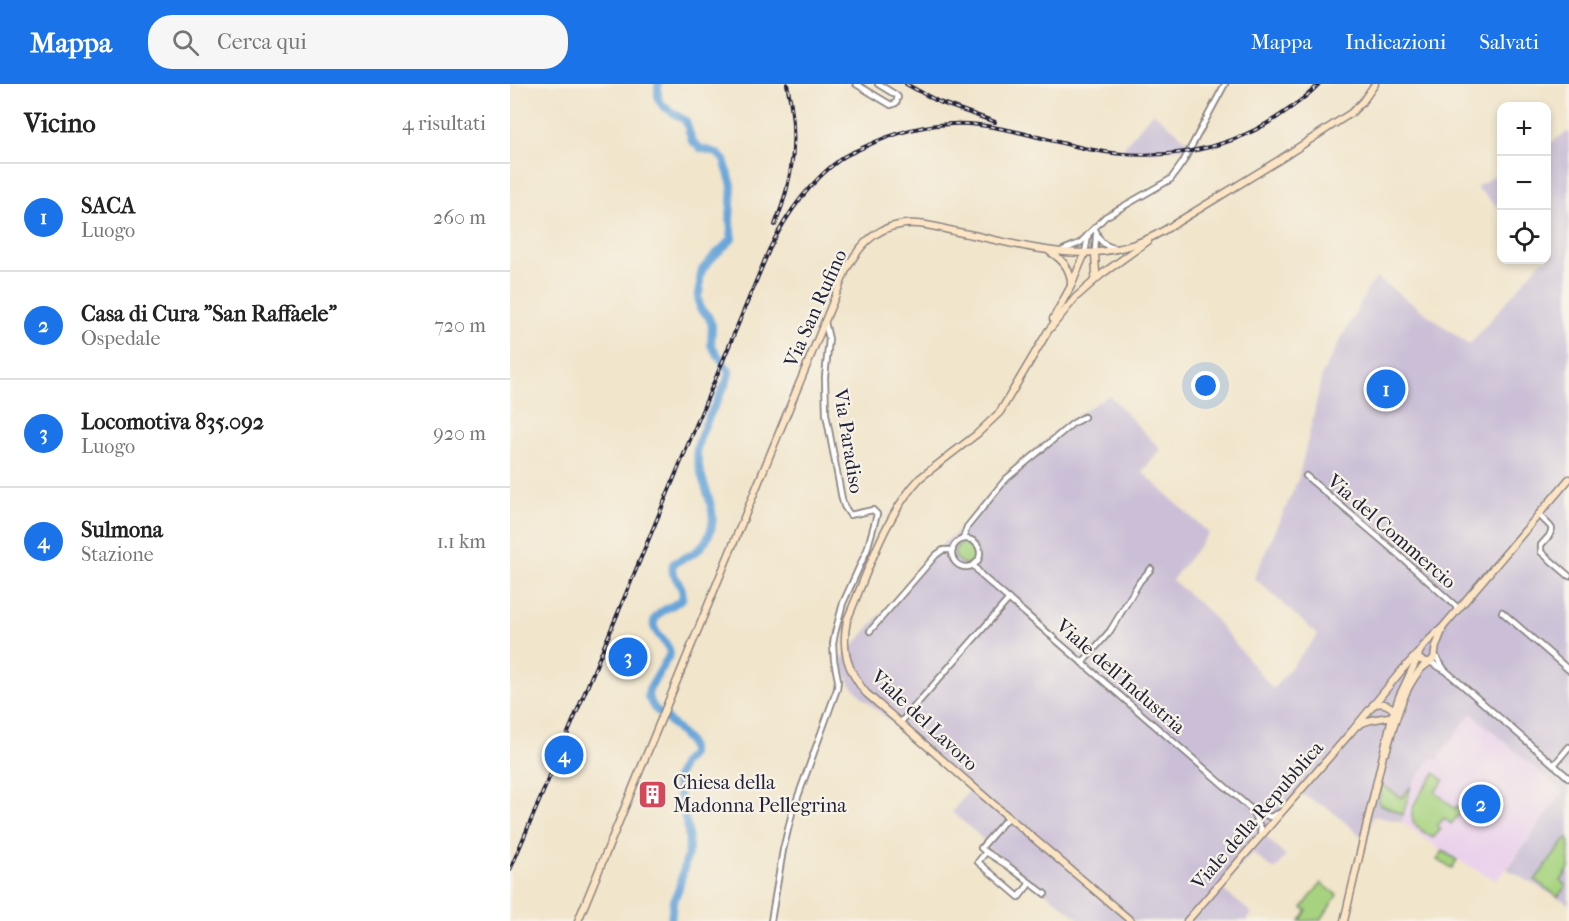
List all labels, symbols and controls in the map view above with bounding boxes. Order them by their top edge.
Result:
search box [148,15,568,69]
text: Mappa [30,26,112,59]
icon: search [169,26,202,59]
text: Cerca qui [217,29,307,55]
text: Mappa [1251,30,1312,54]
text: Indicazioni [1345,30,1446,54]
text: Salvati [1479,30,1539,54]
map controls [1497,102,1551,264]
button: + [1497,102,1551,156]
text: Vicino [24,108,96,139]
text: 4 risultati [402,112,486,135]
button: − [1497,156,1551,210]
text: SACA [81,193,135,219]
text: 1 [40,206,47,229]
text: 260 m [433,206,486,229]
button: locate [1497,210,1551,264]
text: Luogo [81,219,135,242]
street label: Via San Rufino [779,246,852,371]
text: Casa di Cura "San Raffaele" [81,301,337,327]
text: 2 [38,314,49,337]
text: 720 m [434,314,486,337]
text: Ospedale [81,327,160,350]
pin: 1 [1366,366,1406,412]
your location [1191,371,1220,400]
street label: Via Paradiso [829,386,868,495]
text: Locomotiva 835.092 [81,409,264,435]
text: 3 [39,422,48,445]
text: 920 m [433,422,486,445]
text: Luogo [81,435,135,458]
street label: Via del Commercio [1322,469,1461,593]
text: Sulmona [81,517,163,543]
text: 4 [38,530,49,553]
text: 1.1 km [437,530,486,553]
text: Stazione [81,543,154,566]
street label: Viale dell'Industria [1051,613,1190,739]
pin: 3 [608,634,648,680]
street label: Viale del Lavoro [866,664,983,776]
pin: 4 [544,732,584,778]
street label: Viale della Repubblica [1186,736,1329,895]
place label: Chiesa della Madonna Pellegrina [673,771,847,817]
building icon: Chiesa della Madonna Pellegrina [636,778,668,810]
pin: 2 [1462,782,1500,826]

